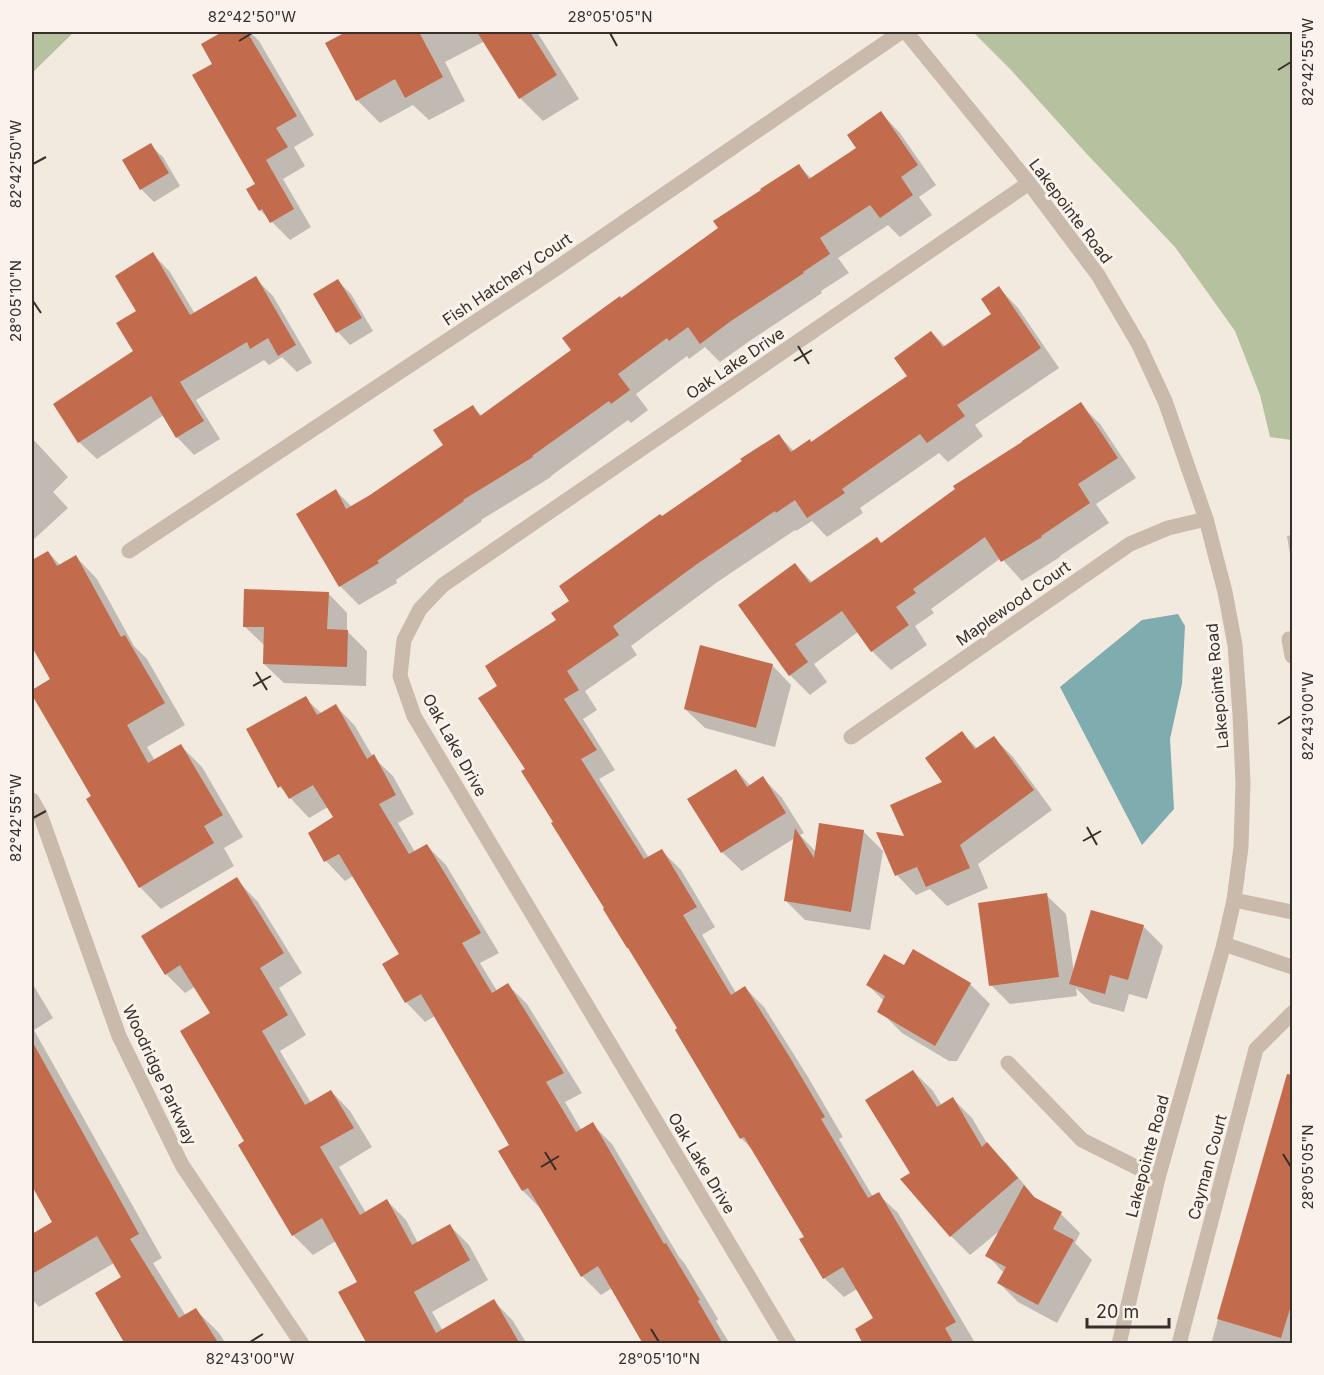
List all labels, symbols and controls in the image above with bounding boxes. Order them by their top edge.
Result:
text: 82°42'50"W [208,7,296,26]
text: 28°05'05"N [568,7,653,26]
text: 82°42'55"W [1298,18,1317,106]
text: 82°42'50"W [6,120,25,208]
street label: Lakepointe Road [1025,155,1117,267]
street label: Fish Hatchery Court [439,228,575,330]
text: 28°05'10"N [6,260,25,342]
street label: Oak Lake Drive [682,323,788,403]
street label: Maplewood Court [952,556,1074,650]
street label: Lakepointe Road [1202,622,1232,750]
text: 82°43'00"W [1298,671,1317,760]
street label: Oak Lake Drive [419,690,491,800]
text: 82°42'55"W [6,774,25,862]
street label: Woodridge Parkway [119,1002,201,1148]
street label: Lakepointe Road [1121,1093,1173,1219]
street label: Oak Lake Drive [664,1109,740,1217]
street label: Cayman Court [1183,1112,1231,1222]
text: 28°05'05"N [1298,1125,1317,1210]
scale bar [1087,1291,1170,1329]
text: 20 m [1096,1301,1139,1322]
text: 82°43'00"W [206,1349,295,1368]
text: 28°05'10"N [618,1349,700,1368]

